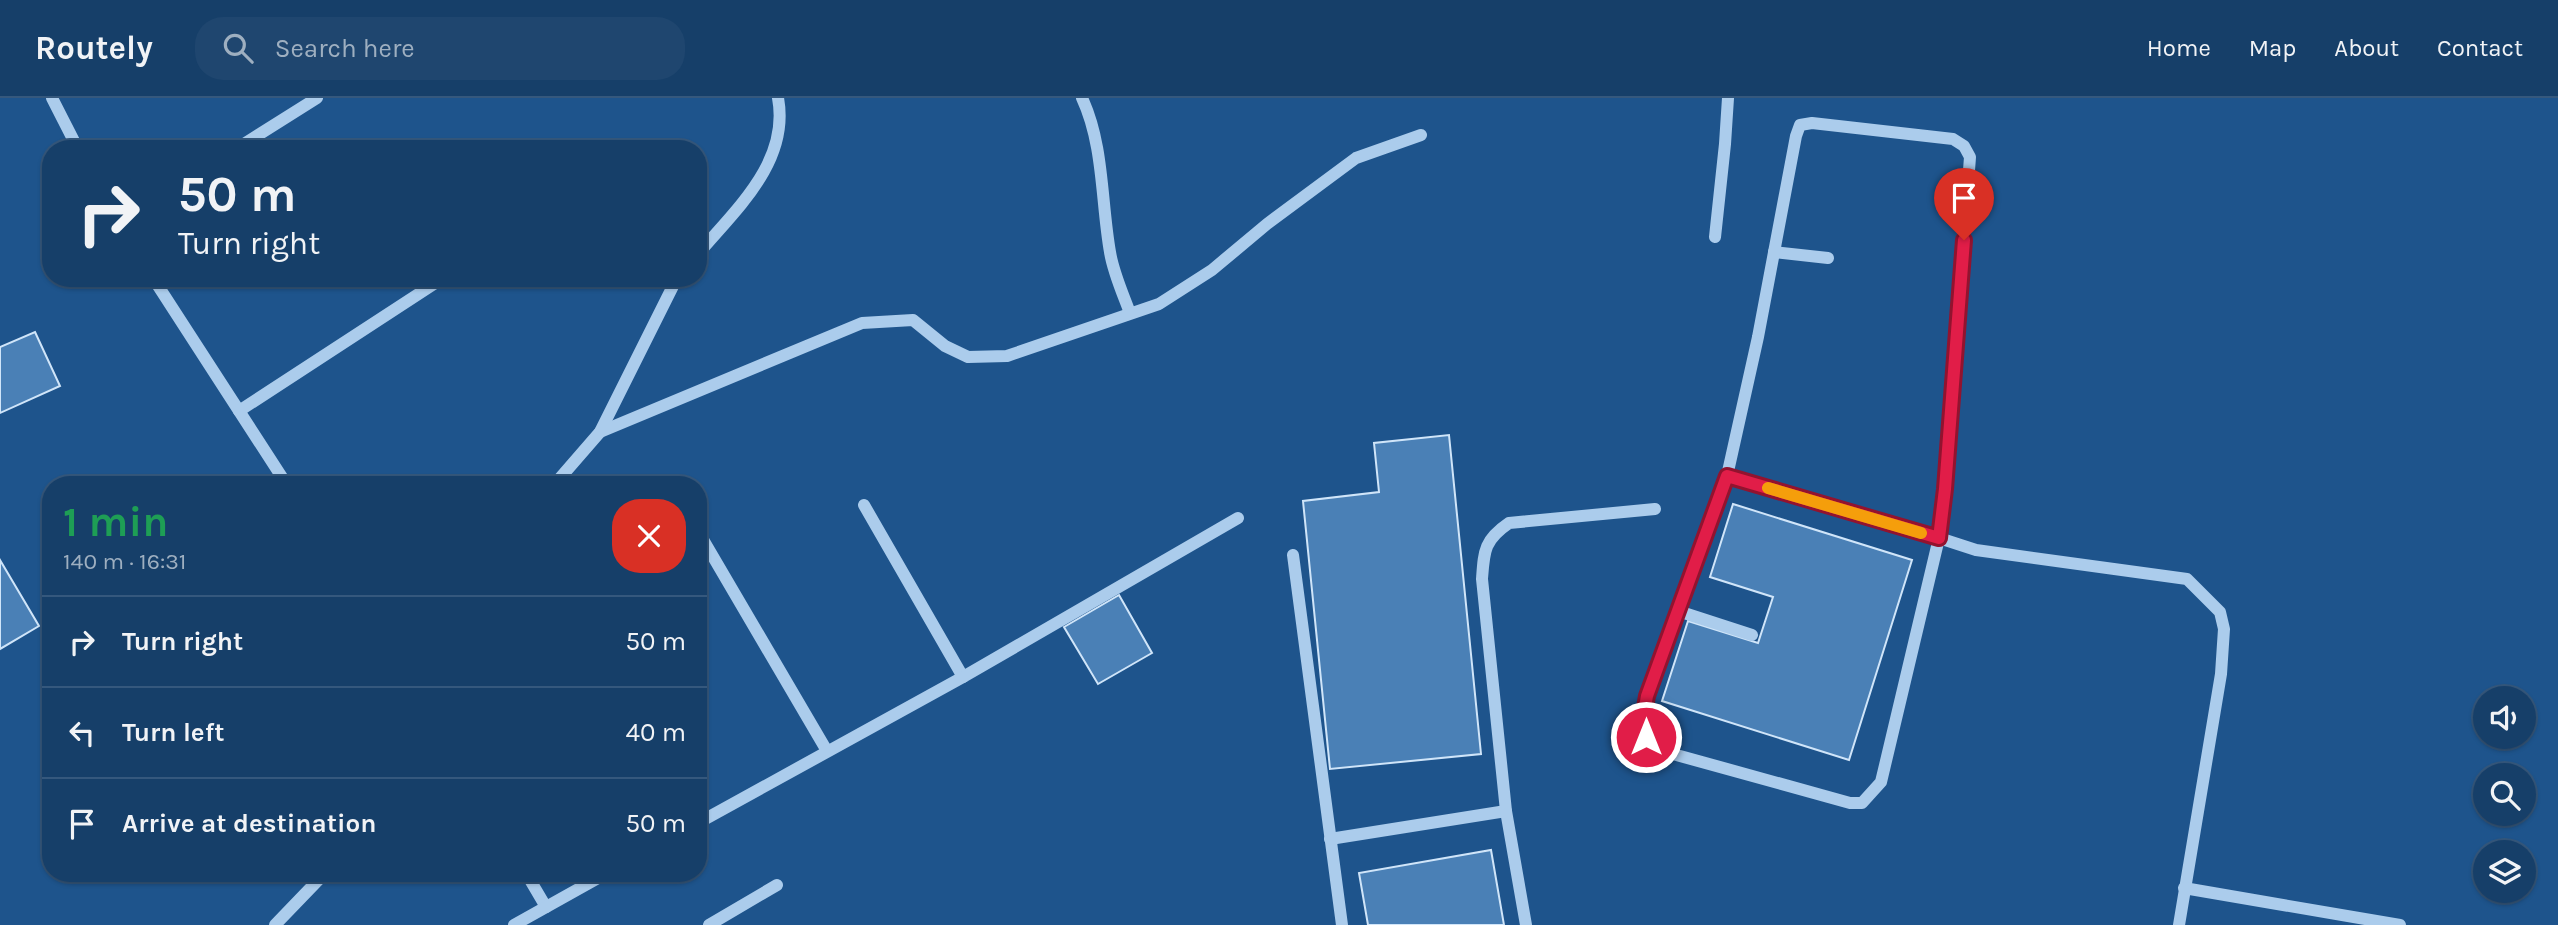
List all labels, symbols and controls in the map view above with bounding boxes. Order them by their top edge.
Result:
search box [195,17,685,80]
text: Routely [35,29,153,67]
icon: search [219,29,257,67]
text: Search here [275,33,415,64]
text: Home [2147,34,2211,62]
text: Map [2249,34,2296,62]
text: About [2334,34,2399,62]
text: Contact [2437,34,2523,62]
text: 50 m [178,166,296,223]
icon: right [63,168,154,259]
pin [1934,168,1994,240]
icon: arrive [1945,179,1983,217]
text: Turn right [178,225,320,262]
text: 1 min [63,497,168,547]
button: close [612,499,686,573]
text: 140 m · 16:31 [63,548,186,575]
icon: right [63,623,101,661]
text: Turn right [122,626,243,657]
text: 50 m [625,626,686,657]
map controls [2473,686,2536,903]
button: sound [2473,686,2536,749]
position arrow [1609,700,1683,774]
icon: left [63,714,101,752]
text: Turn left [122,717,224,748]
text: 40 m [626,717,686,748]
button: search [2473,763,2536,826]
icon: arrive [63,805,101,843]
text: Arrive at destination [122,808,376,839]
text: 50 m [625,808,686,839]
button: layers [2473,840,2536,903]

